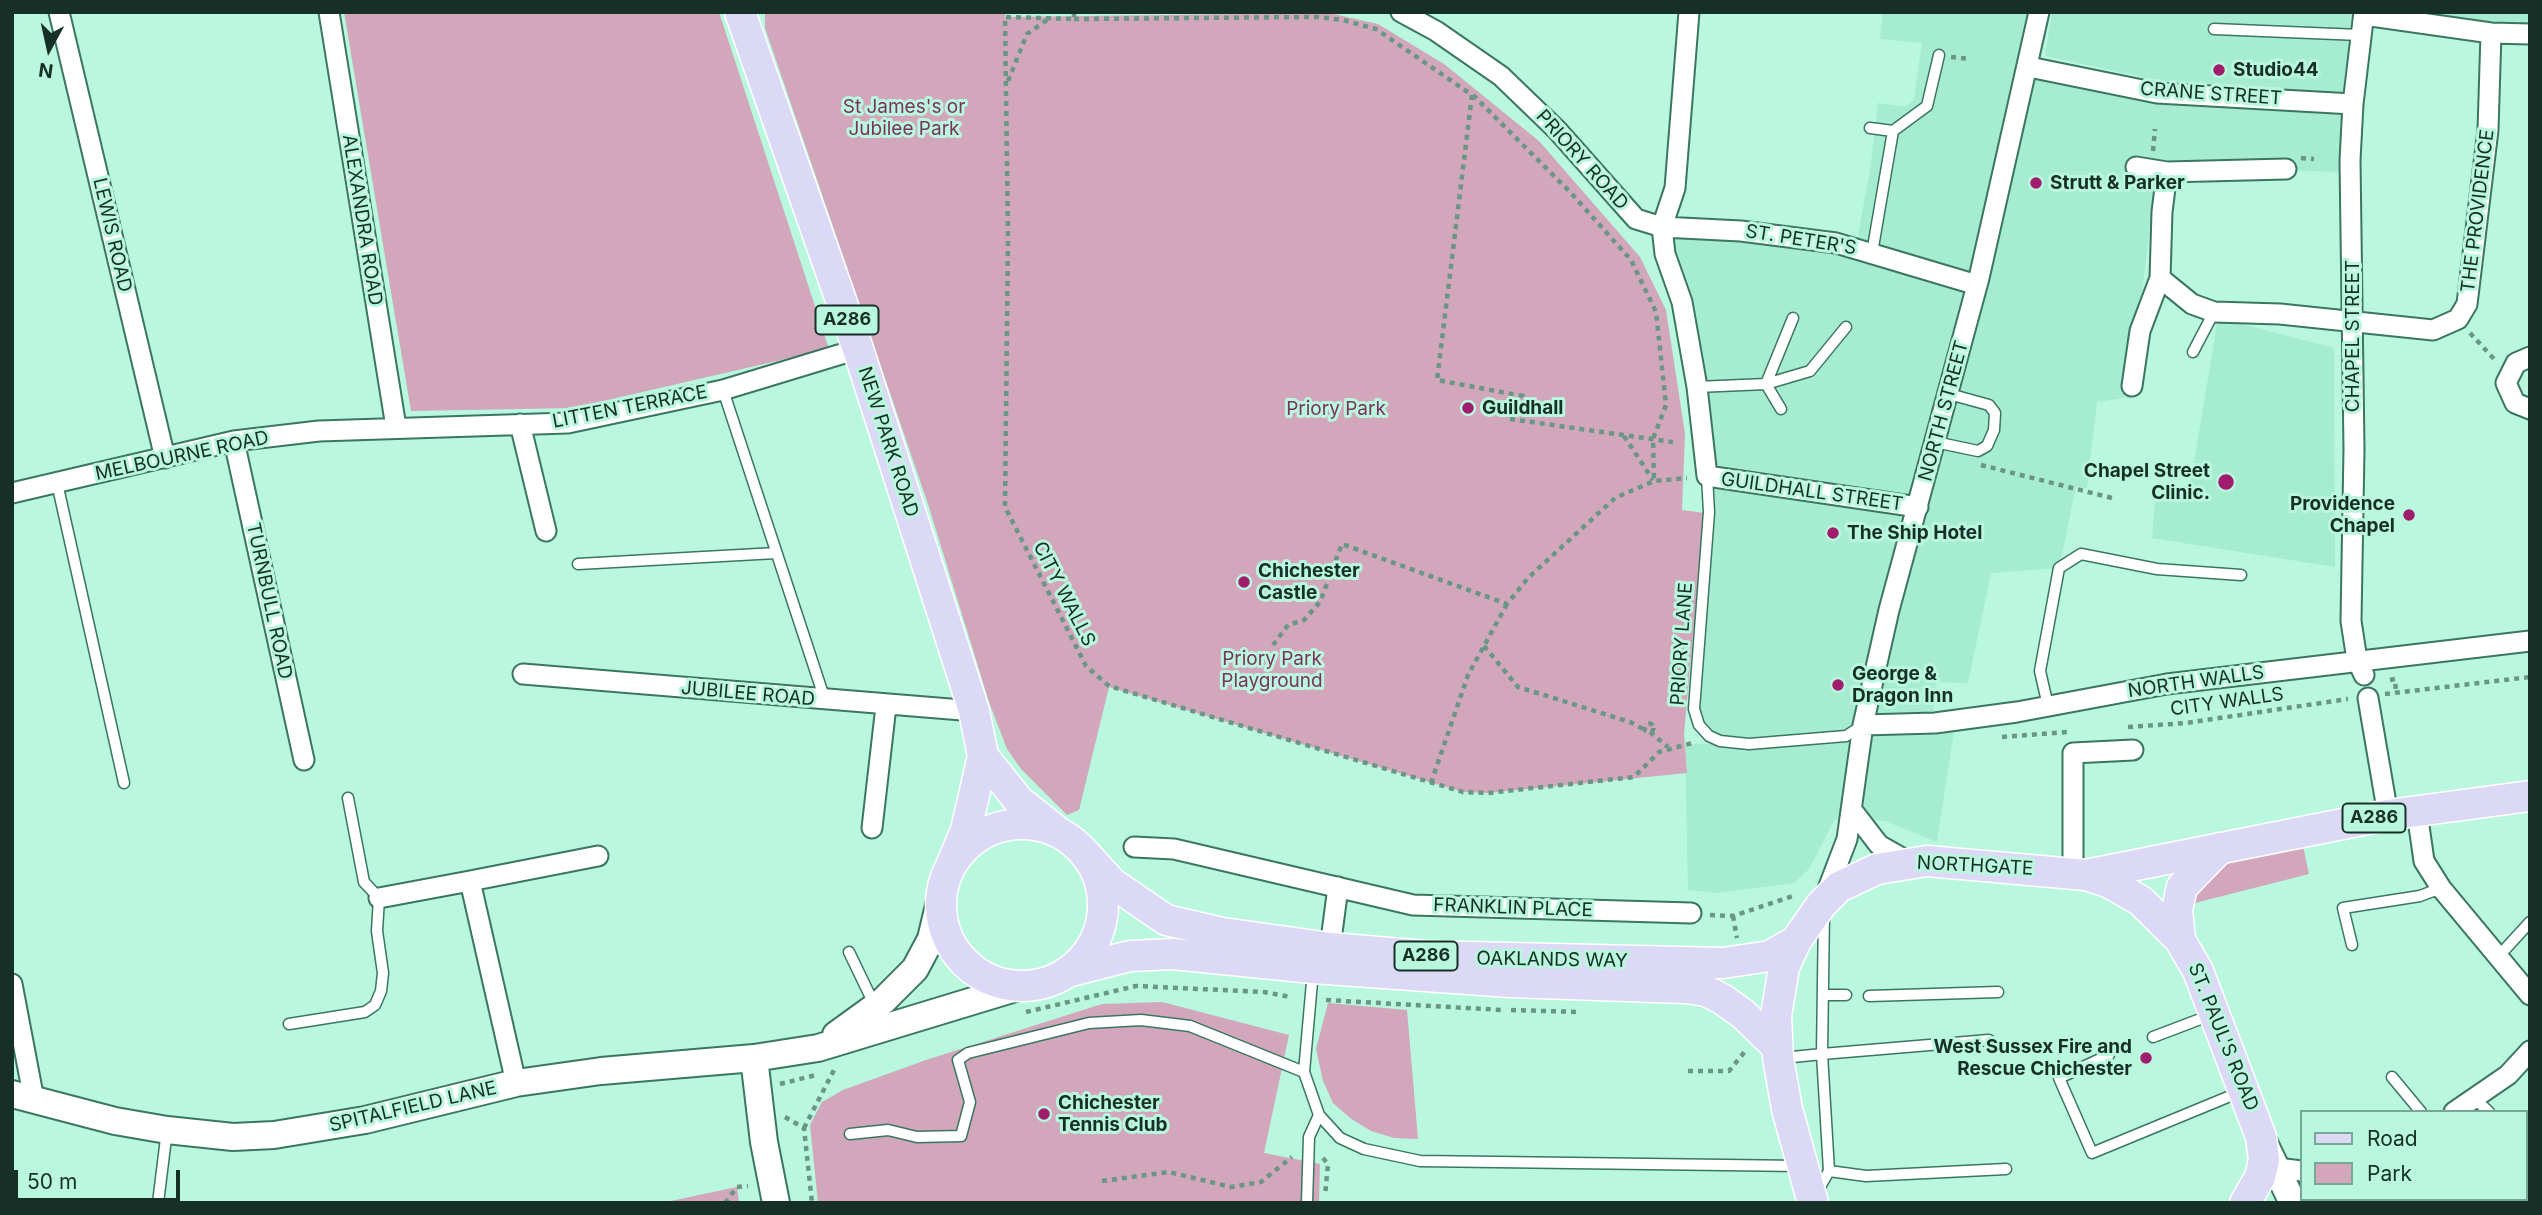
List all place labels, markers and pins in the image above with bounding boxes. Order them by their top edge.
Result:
place label: Studio44 [2233,59,2319,81]
marker: Studio44 [2211,62,2227,78]
place label: Strutt & Parker [2050,172,2185,194]
marker: Strutt & Parker [2028,175,2044,191]
place label: Guildhall [1482,397,1564,419]
marker: Guildhall [1460,400,1476,416]
place label: Chapel Street Clinic. [2084,460,2210,504]
marker: Chapel Street Clinic. [2216,472,2236,492]
place label: Providence Chapel [2290,493,2395,537]
marker: Providence Chapel [2401,507,2417,523]
place label: The Ship Hotel [1847,522,1982,544]
marker: The Ship Hotel [1825,525,1841,541]
place label: Chichester Castle [1258,560,1360,604]
marker: Chichester Castle [1236,574,1252,590]
place label: George & Dragon Inn [1852,663,1953,707]
marker: George & Dragon Inn [1830,677,1846,693]
place label: West Sussex Fire and Rescue Chichester [1934,1036,2132,1080]
marker: West Sussex Fire and Rescue Chichester [2138,1050,2154,1066]
place label: Chichester Tennis Club [1058,1092,1167,1136]
marker: Chichester Tennis Club [1036,1106,1052,1122]

